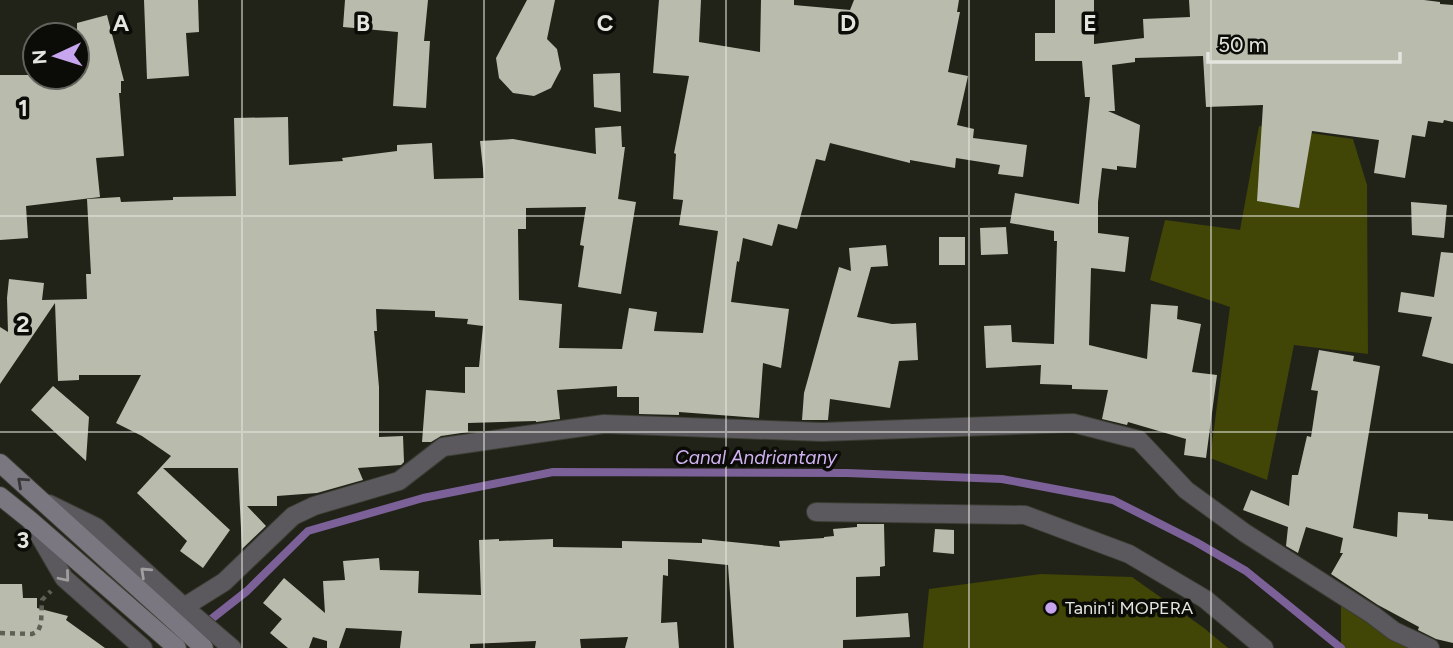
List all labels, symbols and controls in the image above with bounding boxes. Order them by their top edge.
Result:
text: A [113,9,130,37]
text: B [356,9,370,37]
text: C [597,9,614,37]
text: D [840,9,856,37]
text: E [1083,9,1097,37]
north arrow [21,21,91,91]
scale bar [1208,21,1400,65]
text: 50 m [1218,32,1267,57]
text: N [28,49,52,65]
text: 1 [18,94,28,122]
text: 2 [16,310,30,338]
water label: Canal Andriantany [675,446,838,469]
one-way arrow [17,478,30,490]
text: 3 [17,526,29,554]
one-way arrow [140,567,153,580]
one-way arrow [57,570,70,582]
place label: Tanin'i MOPERA [1065,597,1193,619]
marker: Tanin'i MOPERA [1043,600,1059,616]

